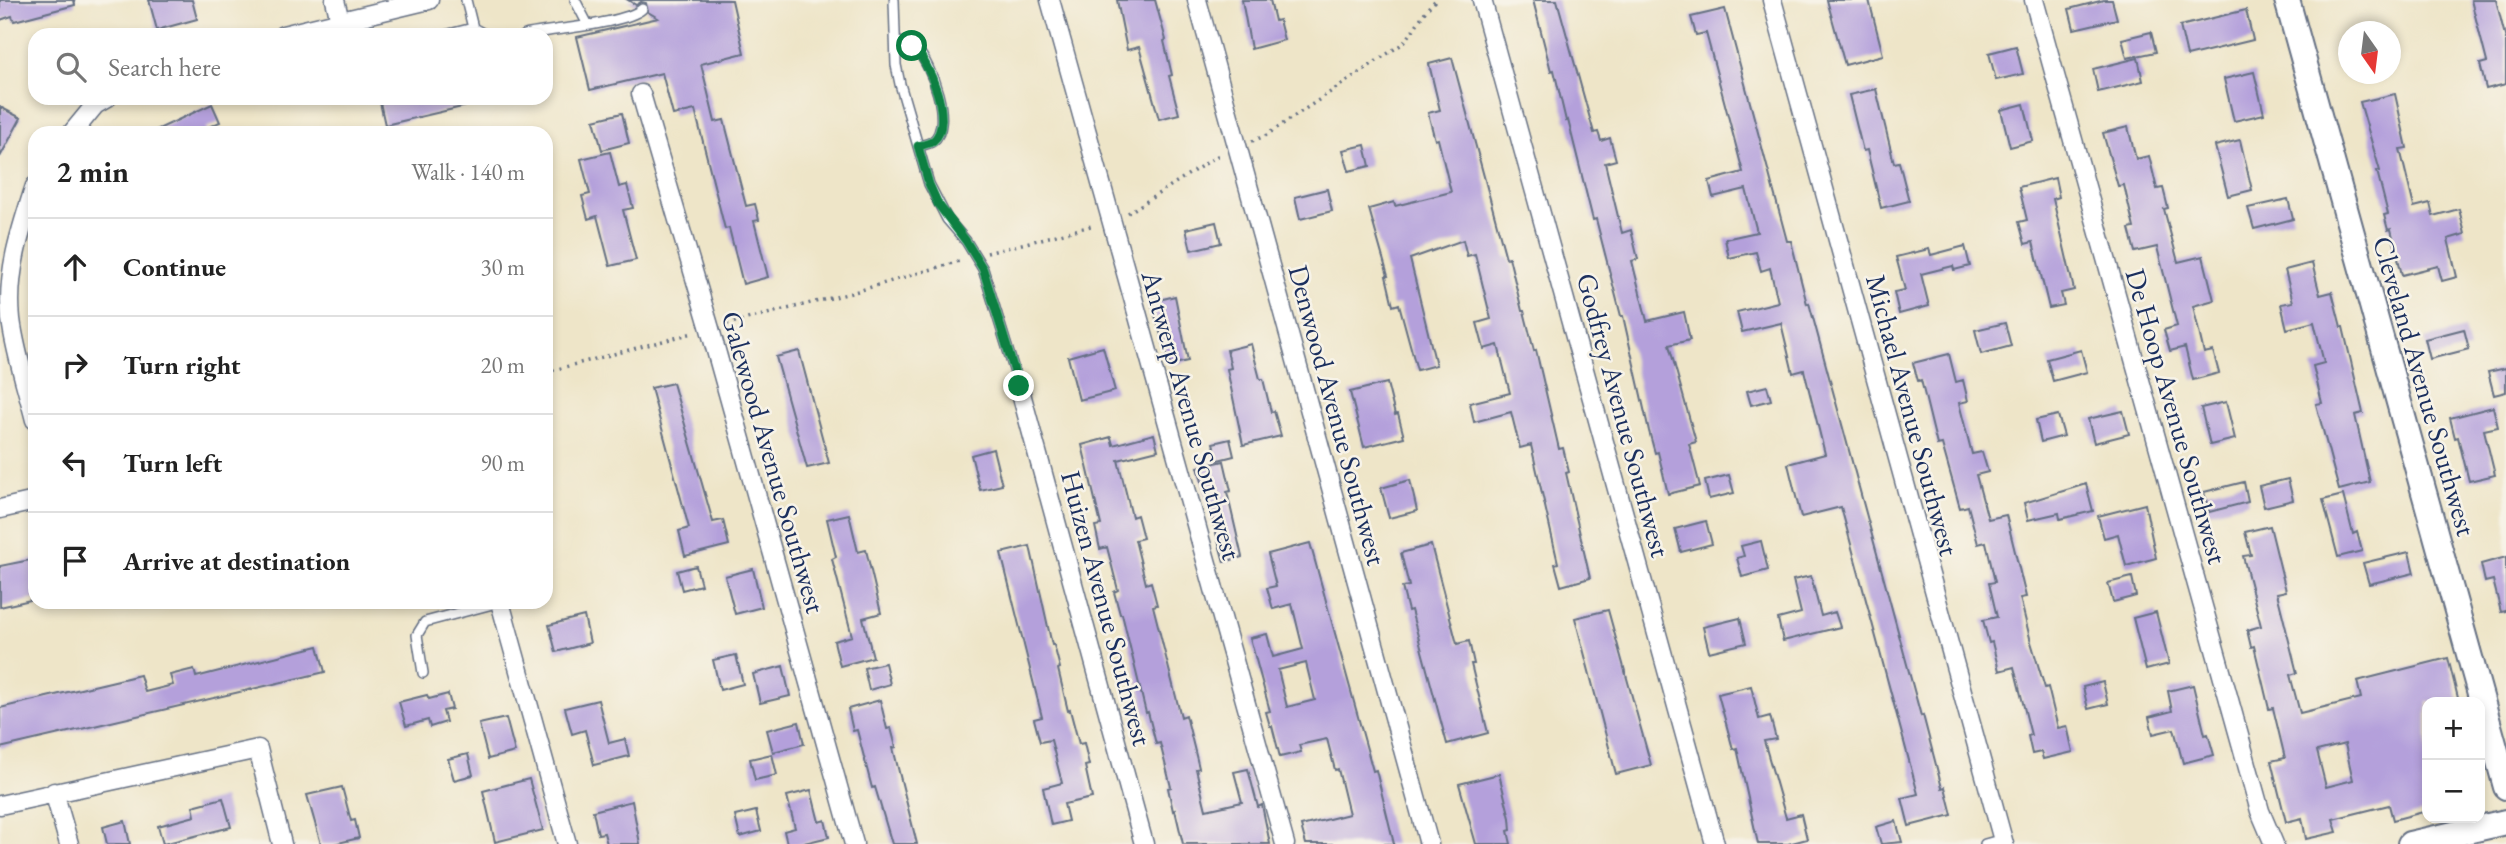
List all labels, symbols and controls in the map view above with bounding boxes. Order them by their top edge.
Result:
north arrow [2338,21,2401,84]
search box [28,28,553,105]
route start [896,30,927,61]
icon: search [52,48,90,86]
text: Search here [108,50,221,84]
text: 2 min [56,152,129,191]
text: Walk · 140 m [411,157,525,187]
street label: Cleveland Avenue Southwest [2365,232,2485,540]
icon: ahead [56,248,94,286]
text: Continue [123,250,226,284]
text: 30 m [480,252,525,282]
street label: Denwood Avenue Southwest [1281,261,1395,569]
street label: De Hoop Avenue Southwest [2118,264,2236,568]
street label: Antwerp Avenue Southwest [1133,265,1251,564]
street label: Godfrey Avenue Southwest [1569,269,1679,561]
street label: Michael Avenue Southwest [1858,270,1968,560]
street label: Galewood Avenue Southwest [714,307,834,617]
icon: right [56,346,94,384]
text: Turn right [123,348,241,382]
text: 20 m [480,350,525,380]
route end [1003,370,1034,401]
icon: left [56,444,94,482]
text: Turn left [123,446,222,480]
text: 90 m [480,448,525,478]
street label: Huizen Avenue Southwest [1053,466,1161,750]
icon: arrive [56,542,94,580]
text: Arrive at destination [123,544,350,578]
map controls [2422,697,2485,823]
button: + [2422,697,2485,760]
button: − [2422,760,2485,823]

